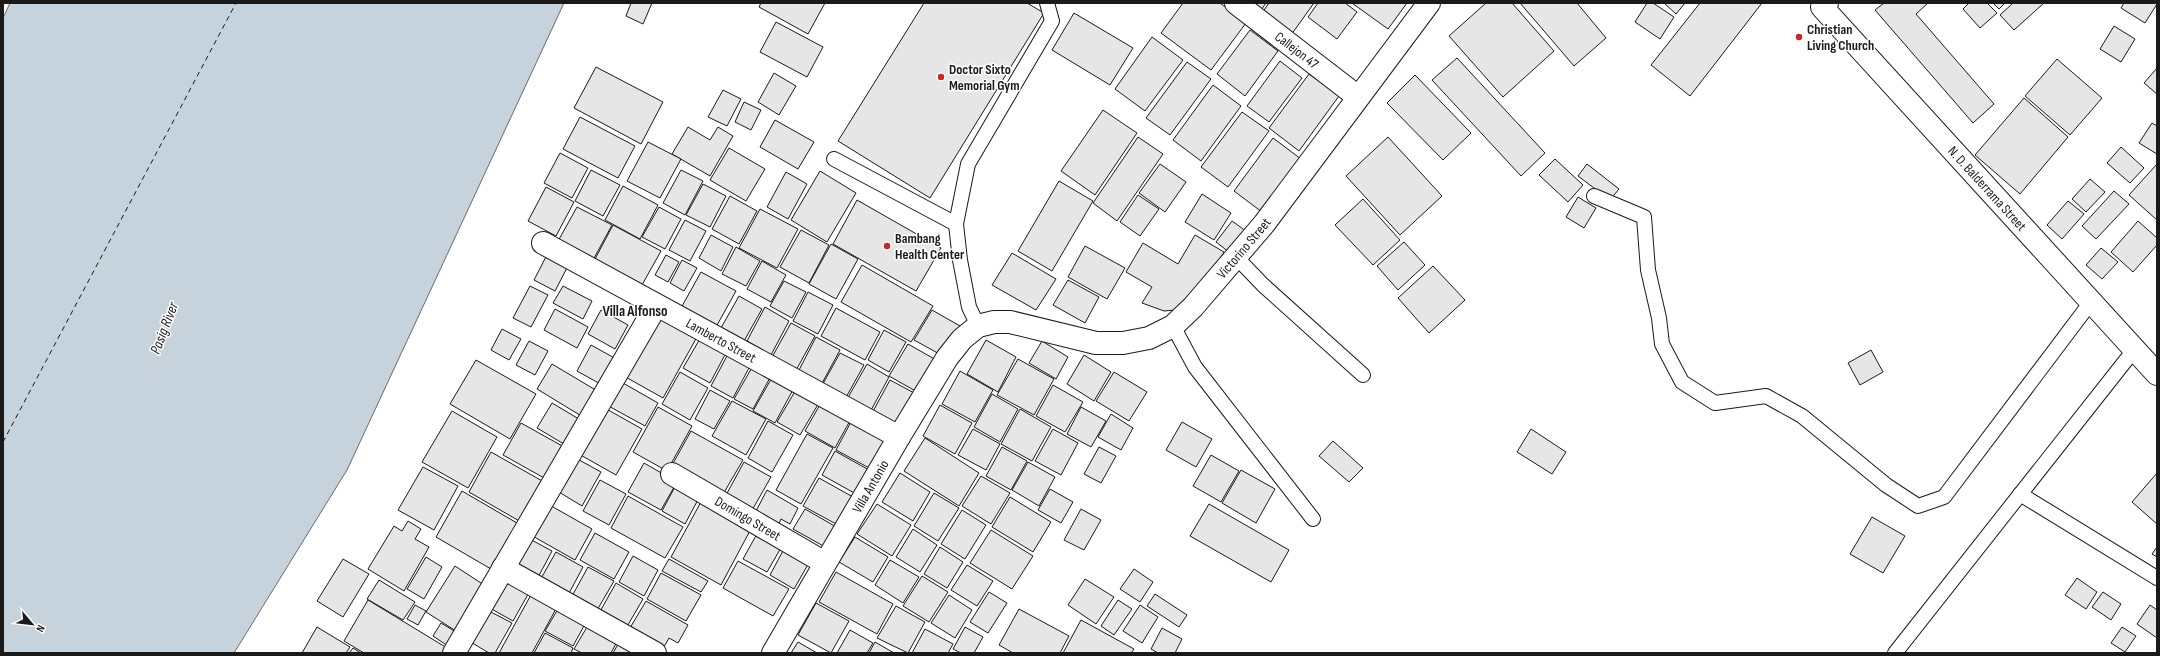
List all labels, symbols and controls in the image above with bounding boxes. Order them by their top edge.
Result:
place label: Christian Living Church [1807,21,1874,54]
street label: Callejon 47 [1271,28,1322,73]
marker: Christian Living Church [1794,32,1804,42]
place label: Doctor Sixto Memorial Gym [949,61,1019,94]
marker: Doctor Sixto Memorial Gym [936,72,946,82]
street label: N. D. Balderrama Street [1944,143,2030,235]
street label: Victorino Street [1213,214,1275,282]
place label: Bambang Health Center [895,230,965,263]
marker: Bambang Health Center [882,241,892,251]
water label: Pasig River [146,299,183,357]
district label: Villa Alfonso [602,302,668,321]
street label: Lamberto Street [683,315,759,366]
street label: Villa Antonio [849,457,893,516]
street label: Domingo Street [712,493,784,545]
north arrow [12,604,52,644]
text: N [33,623,48,634]

